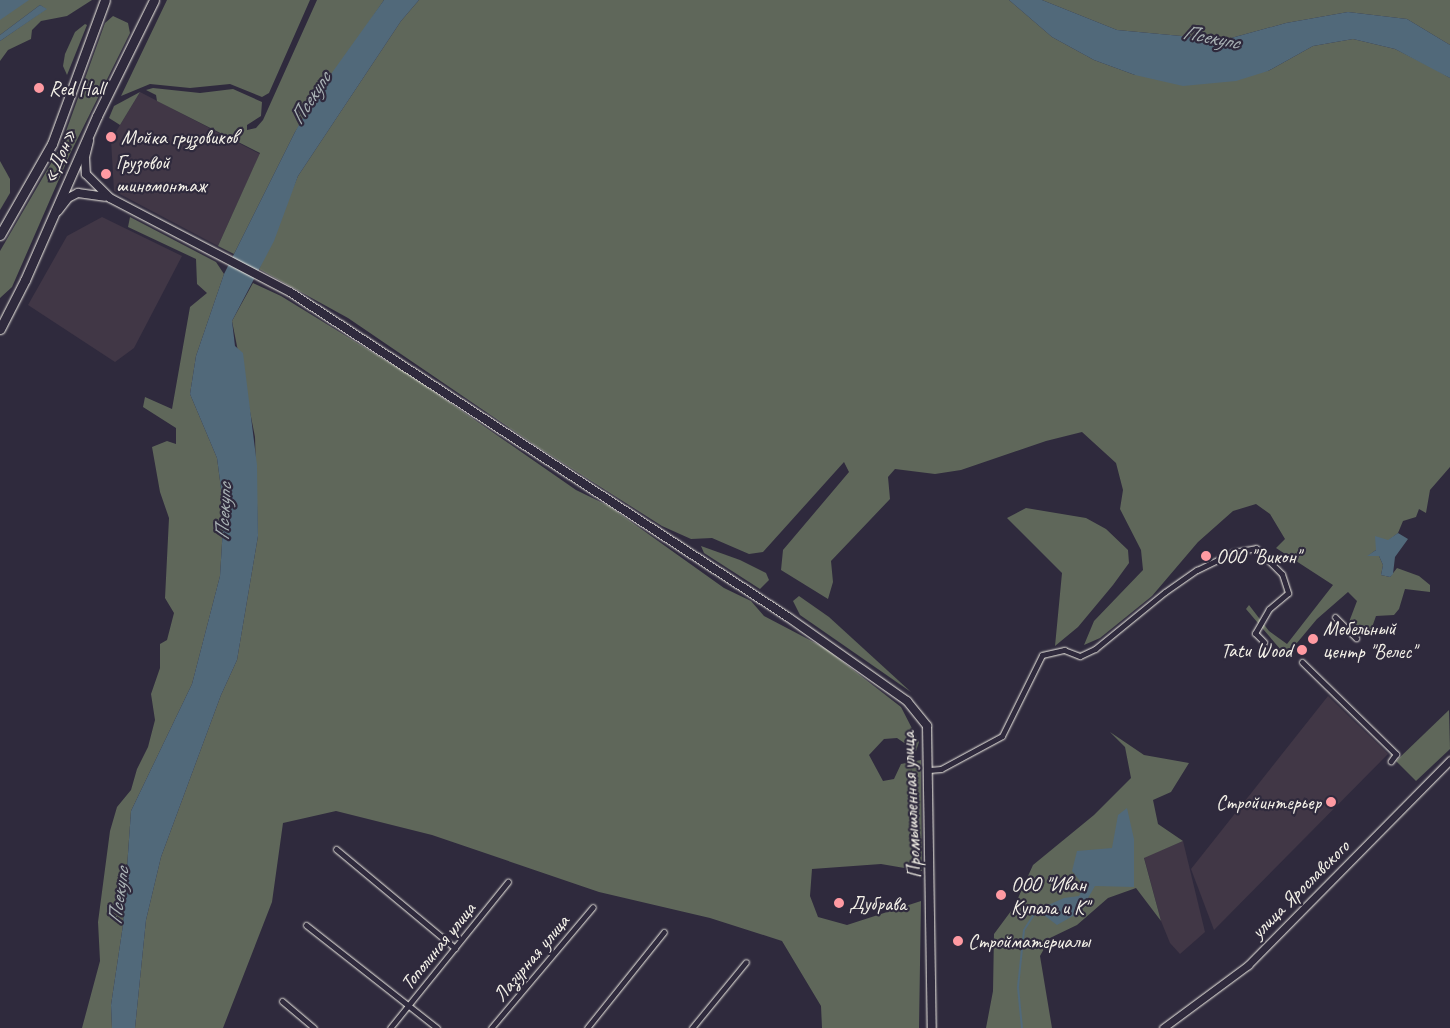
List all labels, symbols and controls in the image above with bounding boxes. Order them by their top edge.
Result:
water label: Псекупс [1181,19,1241,55]
water label: Псекупс [284,67,336,129]
place label: Red Hall [49,76,105,100]
marker: Red Hall [33,82,45,94]
street label: «Дон» [36,125,82,187]
place label: Мойка грузовиков [121,125,238,149]
marker: Мойка грузовиков [105,131,117,143]
place label: Грузовой шиномонтаж [116,150,206,197]
marker: Грузовой шиномонтаж [100,168,112,180]
water label: Псекупс [209,483,237,541]
place label: ООО "Викон" [1216,544,1300,568]
marker: ООО "Викон" [1200,550,1212,562]
place label: Мебельный центр "Велес" [1323,616,1416,663]
marker: Мебельный центр "Велес" [1307,633,1319,645]
place label: Tatu Wood [1221,638,1292,662]
marker: Tatu Wood [1296,644,1308,656]
street label: Промышленная улица [895,731,927,879]
place label: Стройинтерьер [1216,790,1321,814]
marker: Стройинтерьер [1325,796,1337,808]
street label: улица Ярославского [1246,835,1354,943]
water label: Псекупс [102,866,134,926]
place label: ООО "Иван Купала и К" [1011,872,1089,919]
marker: ООО "Иван Купала и К" [995,889,1007,901]
place label: Дубрава [849,891,906,915]
street label: Тополиная улица [395,897,481,995]
marker: Дубрава [833,897,845,909]
street label: Лазурная улица [487,909,575,1007]
place label: Стройматериалы [968,929,1090,953]
marker: Стройматериалы [952,935,964,947]

